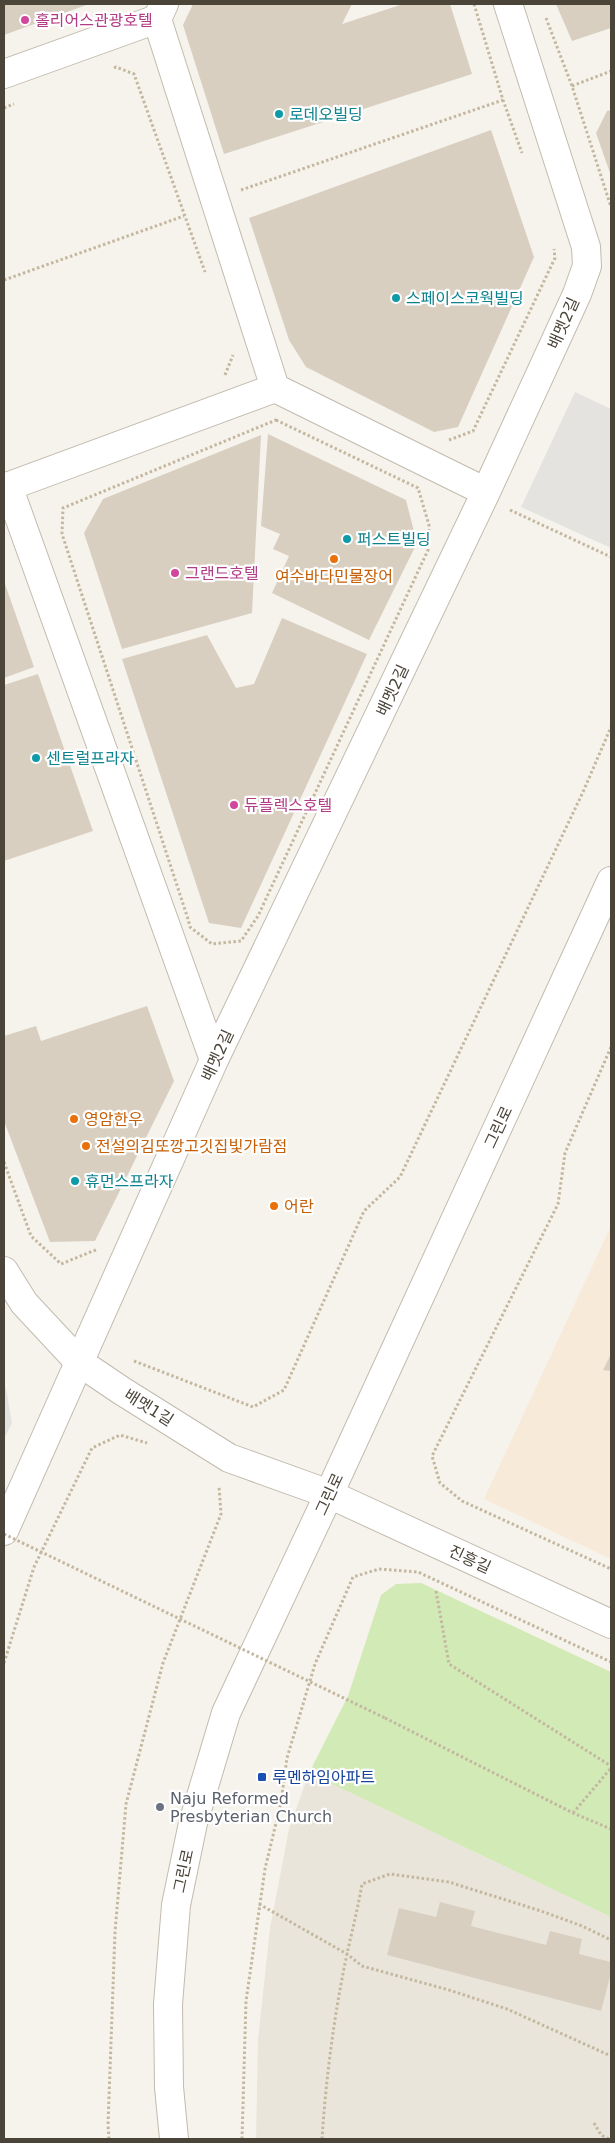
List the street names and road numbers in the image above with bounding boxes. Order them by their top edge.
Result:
street label: 배멧2길 [544,295,583,352]
street label: 배멧2길 [372,662,413,719]
street label: 배멧2길 [197,1027,238,1084]
street label: 그린로 [481,1103,517,1151]
street label: 배멧1길 [121,1385,177,1430]
street label: 그린로 [312,1470,348,1518]
street label: 진흥길 [446,1542,494,1577]
street label: 그린로 [170,1847,197,1895]

